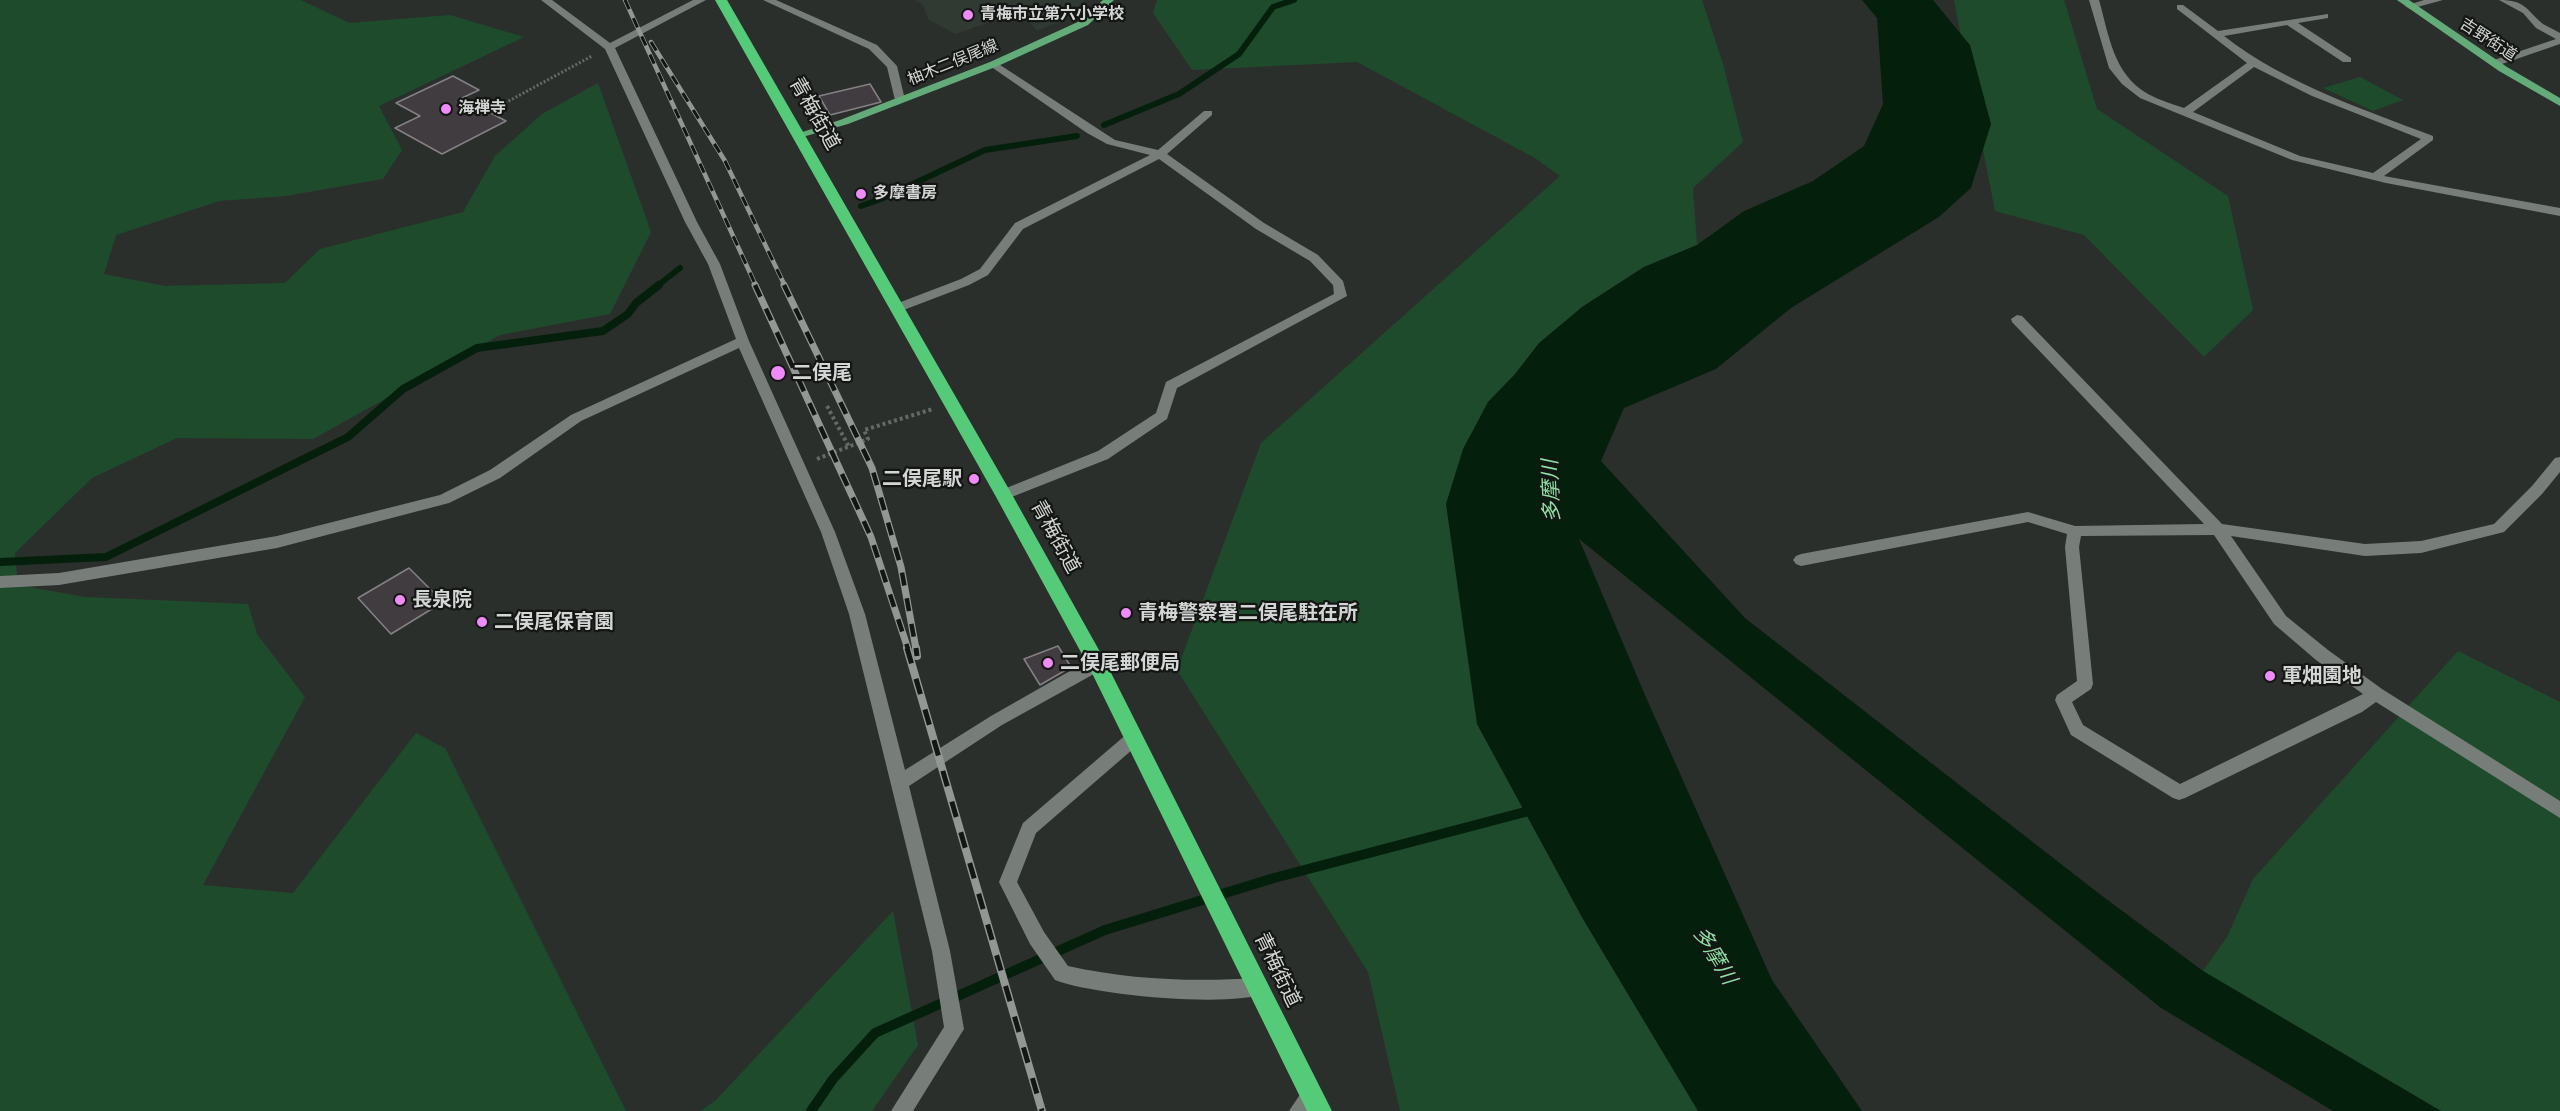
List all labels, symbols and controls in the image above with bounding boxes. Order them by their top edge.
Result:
place label: 青梅市立第六小学校 [980,5,1124,25]
marker: 青梅市立第六小学校 [961,8,975,22]
street label: 吉野街道 [2456,15,2520,65]
street label: 柚木二俣尾線 [905,36,1001,90]
street label: 青梅街道 [784,73,844,155]
place label: 海禅寺 [458,99,506,119]
marker: 海禅寺 [439,102,453,116]
place label: 多摩書房 [873,184,937,204]
marker: 多摩書房 [854,187,868,201]
place label: 二俣尾 [792,361,852,385]
marker: 二俣尾 [769,364,787,382]
water label: 多摩川 [1538,459,1566,523]
place label: 二俣尾駅 [882,467,962,491]
marker: 二俣尾駅 [967,472,981,486]
street label: 青梅街道 [1025,496,1085,578]
place label: 長泉院 [412,588,472,612]
marker: 長泉院 [393,593,407,607]
place label: 青梅警察署二俣尾駐在所 [1138,601,1358,625]
marker: 青梅警察署二俣尾駐在所 [1119,606,1133,620]
place label: 二俣尾保育園 [494,610,614,634]
marker: 二俣尾保育園 [475,615,489,629]
place label: 二俣尾郵便局 [1060,651,1180,675]
marker: 二俣尾郵便局 [1041,656,1055,670]
place label: 軍畑園地 [2282,664,2362,688]
marker: 軍畑園地 [2263,669,2277,683]
water label: 多摩川 [1687,923,1741,989]
street label: 青梅街道 [1249,929,1305,1011]

